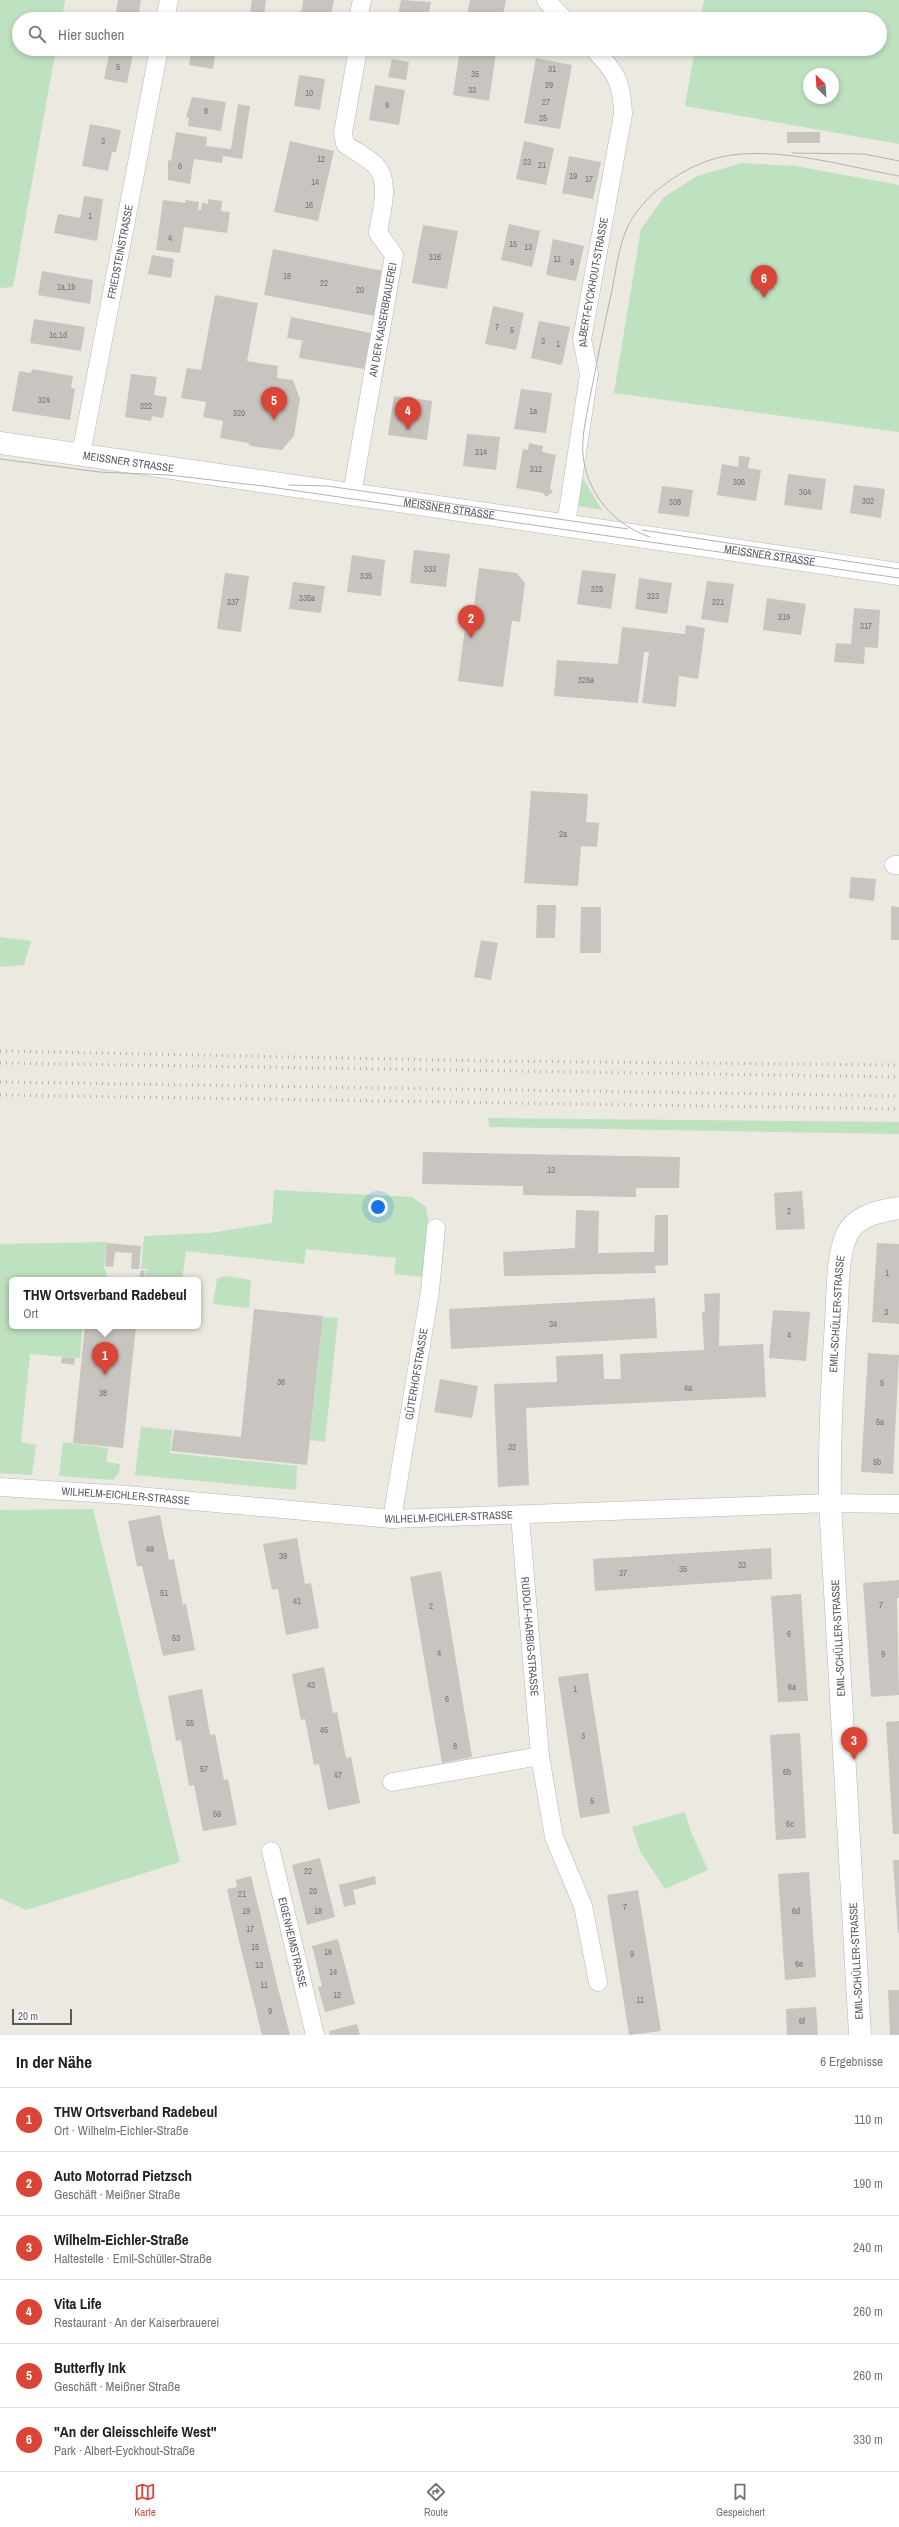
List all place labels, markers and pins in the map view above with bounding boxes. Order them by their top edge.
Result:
pin: 6 [751,265,777,298]
pin: 5 [261,387,287,420]
pin: 4 [395,397,421,430]
pin: 2 [458,605,484,638]
pin: 1 [92,1342,118,1375]
pin: 3 [841,1727,867,1760]

